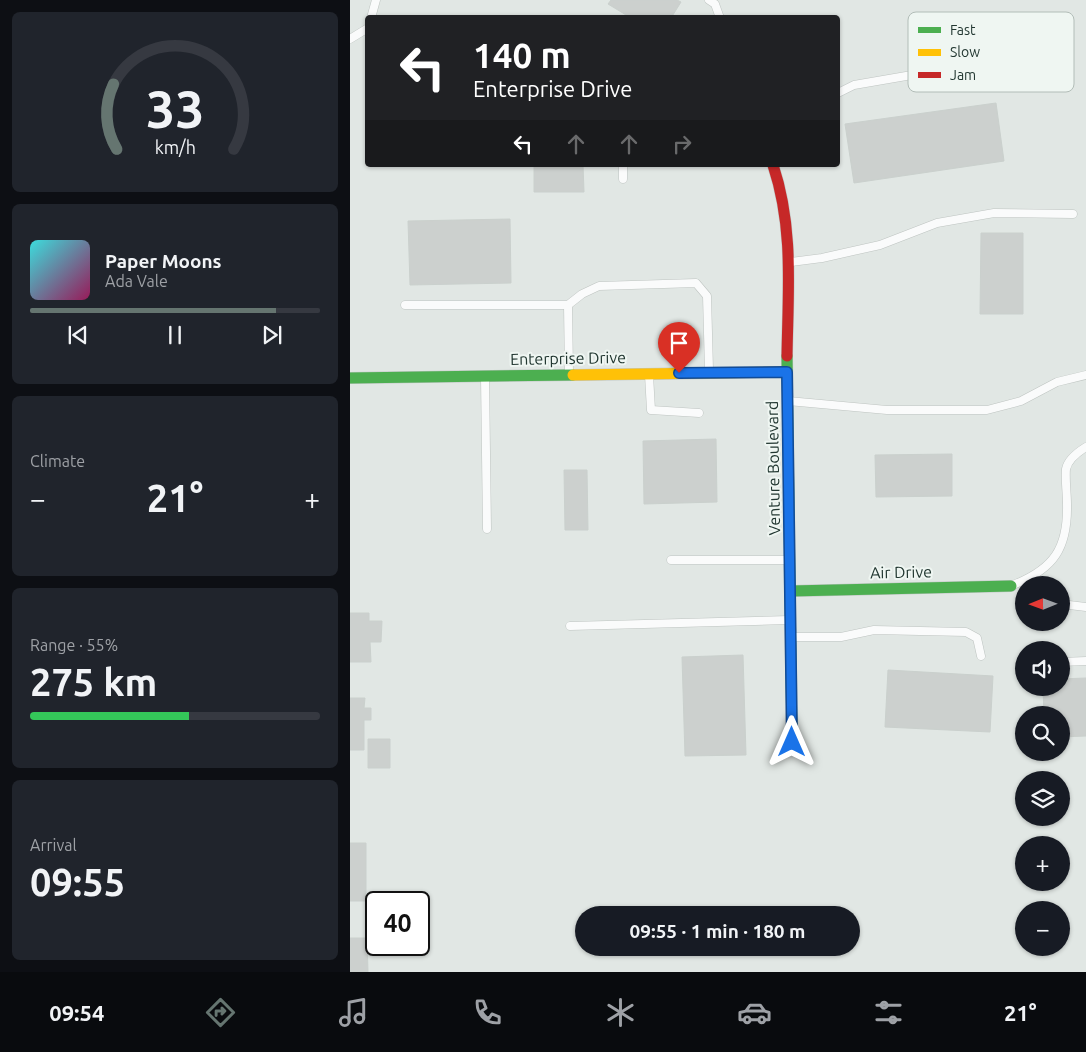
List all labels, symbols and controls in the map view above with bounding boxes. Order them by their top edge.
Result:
legend [908,12,1074,92]
text: Fast [950,22,976,38]
icon: left [390,35,455,100]
text: 140 m [473,35,571,75]
text: Slow [950,44,980,60]
text: Jam [950,67,976,83]
text: Enterprise Drive [473,76,632,101]
text: 33 [146,80,204,138]
icon: left [509,130,537,158]
icon: ahead [562,130,590,158]
icon: ahead [615,130,643,158]
icon: right [668,130,696,158]
text: km/h [154,137,196,157]
text: Paper Moons [105,250,222,272]
text: Ada Vale [105,272,168,290]
icon: previous [64,321,92,349]
icon: pause [161,321,189,349]
icon: next [258,321,286,349]
pin [658,322,700,373]
icon: arrive [665,329,693,357]
street label: Enterprise Drive [510,348,626,368]
street label: Venture Boulevard [763,401,783,535]
text: Climate [30,452,85,470]
text: 21° [147,477,203,519]
text: − [30,483,46,514]
text: + [304,483,320,514]
street label: Air Drive [870,562,932,582]
north arrow [1015,576,1070,631]
map controls [1015,576,1070,956]
text: Range · 55% [30,636,118,654]
button: sound [1015,641,1070,696]
text: 275 km [30,661,157,703]
button: search [1015,706,1070,761]
position arrow [765,715,817,767]
button: layers [1015,771,1070,826]
text: Arrival [30,836,77,854]
button: + [1015,836,1070,891]
text: 09:55 [30,861,125,903]
speed limit sign: 40 [365,891,430,956]
button: − [1015,901,1070,956]
text: 09:55 · 1 min · 180 m [630,920,805,942]
icon: directions [203,995,238,1030]
icon: music [336,995,371,1030]
icon: phone [470,995,505,1030]
icon: climate [603,995,638,1030]
icon: car [737,995,772,1030]
icon: filters [871,995,906,1030]
text: 09:54 [49,1000,104,1025]
text: 21° [1004,1000,1037,1025]

